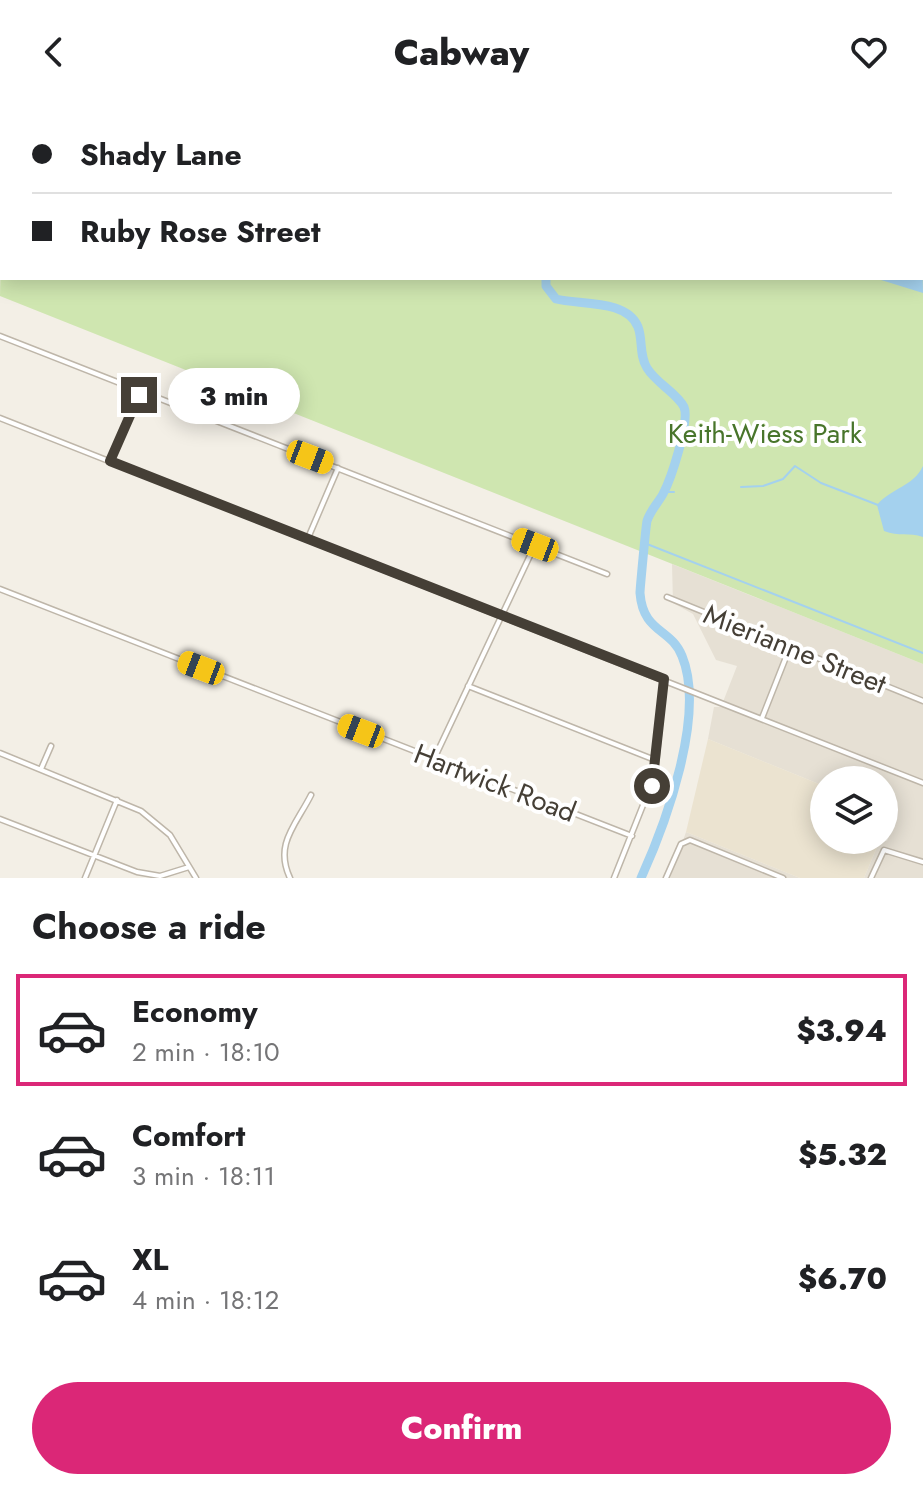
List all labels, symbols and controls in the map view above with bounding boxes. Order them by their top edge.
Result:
text: Cabway [394,26,529,78]
icon: back [32,30,76,74]
icon: heart [847,30,891,74]
text: Shady Lane [80,133,242,176]
text: Ruby Rose Street [80,210,320,253]
callout: 3 min [167,367,299,423]
route end [121,377,157,413]
text: 3 min [200,377,268,415]
park label: Keith-Wiess Park [668,413,863,454]
car [283,437,337,477]
car [508,525,562,565]
street label: Mierianne Street [697,594,893,704]
car [174,648,228,688]
car [334,711,388,751]
street label: Hartwick Road [408,733,582,833]
map controls [810,766,898,854]
button: layers [810,766,898,854]
route start [634,768,670,804]
text: Choose a ride [32,900,266,952]
text: Economy [132,990,258,1033]
icon: car [36,994,108,1066]
text: $3.94 [796,1009,887,1052]
text: 2 min · 18:10 [132,1033,280,1071]
text: Comfort [132,1114,245,1157]
icon: car [36,1118,108,1190]
text: $5.32 [798,1133,887,1176]
text: 3 min · 18:11 [132,1157,275,1195]
text: XL [132,1238,168,1281]
icon: car [36,1242,108,1314]
text: $6.70 [798,1257,887,1300]
text: 4 min · 18:12 [132,1281,279,1319]
button: Confirm [32,1382,891,1474]

